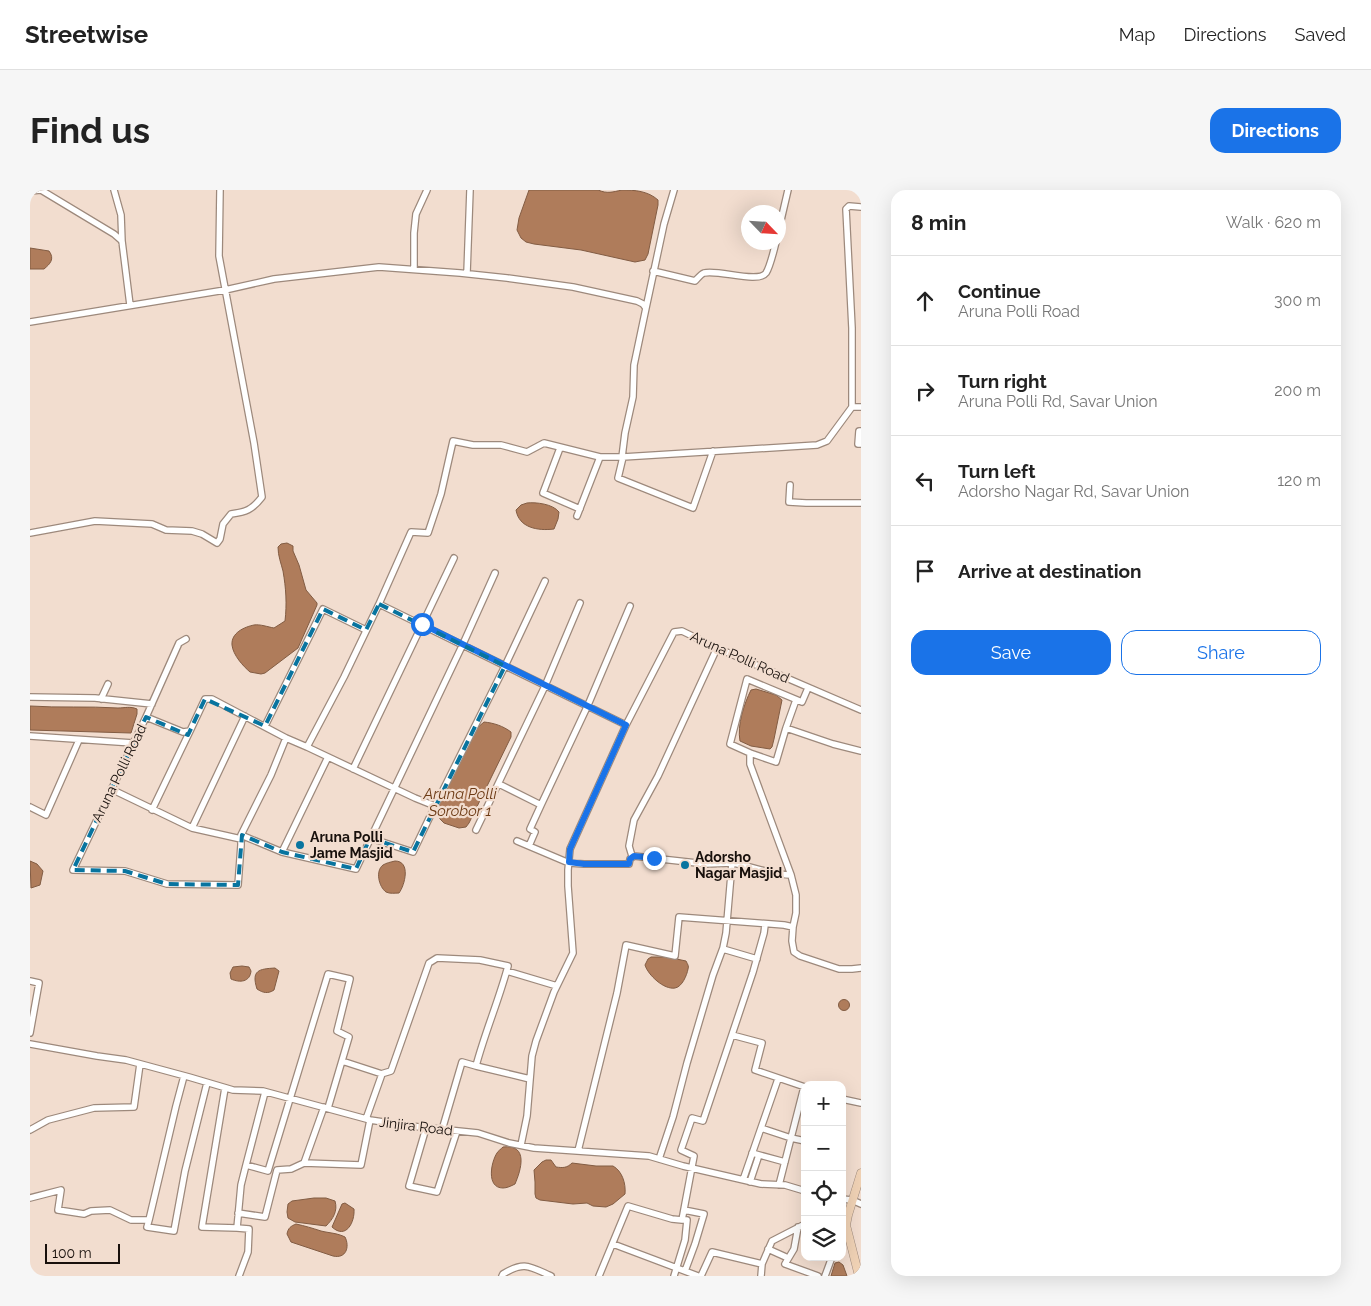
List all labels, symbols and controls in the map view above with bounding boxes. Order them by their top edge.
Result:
text: Streetwise [25,20,148,49]
text: Map [1119,24,1155,45]
text: Directions [1183,24,1267,45]
text: Saved [1295,24,1346,45]
button: Directions [1210,108,1341,153]
text: Find us [30,110,150,151]
north arrow [741,205,786,250]
text: 8 min [911,210,966,235]
text: Walk · 620 m [1226,213,1321,232]
text: Continue [958,280,1041,302]
icon: ahead [911,287,939,315]
text: 300 m [1274,291,1321,310]
text: Aruna Polli Road [958,302,1080,321]
text: Turn right [958,370,1047,392]
icon: right [911,377,939,405]
text: 200 m [1274,381,1321,400]
text: Aruna Polli Rd, Savar Union [958,392,1158,411]
text: Turn left [958,460,1035,482]
icon: left [911,467,939,495]
text: 120 m [1277,471,1321,490]
text: Adorsho Nagar Rd, Savar Union [958,482,1189,501]
icon: arrive [911,557,939,585]
text: Arrive at destination [958,560,1142,582]
route start [411,613,434,636]
street label: Aruna Polli Road [688,628,792,686]
button: Save [911,630,1111,675]
button: Share [1121,630,1321,675]
street label: Aruna Polli Road [88,722,150,824]
water label: Aruna Polli Sorobor 1 [422,785,497,820]
place label: Aruna Polli Jame Masjid [310,829,393,861]
marker: Aruna Polli Jame Masjid [294,839,306,851]
route end [643,847,666,870]
place label: Adorsho Nagar Masjid [695,849,782,881]
marker: Adorsho Nagar Masjid [679,859,691,871]
map controls [801,1081,846,1261]
button: + [801,1081,846,1126]
street label: Jinjira Road [378,1114,454,1138]
button: − [801,1126,846,1171]
button: locate [801,1171,846,1216]
button: layers [801,1216,846,1261]
scale bar [45,1241,120,1264]
text: 100 m [52,1245,92,1261]

